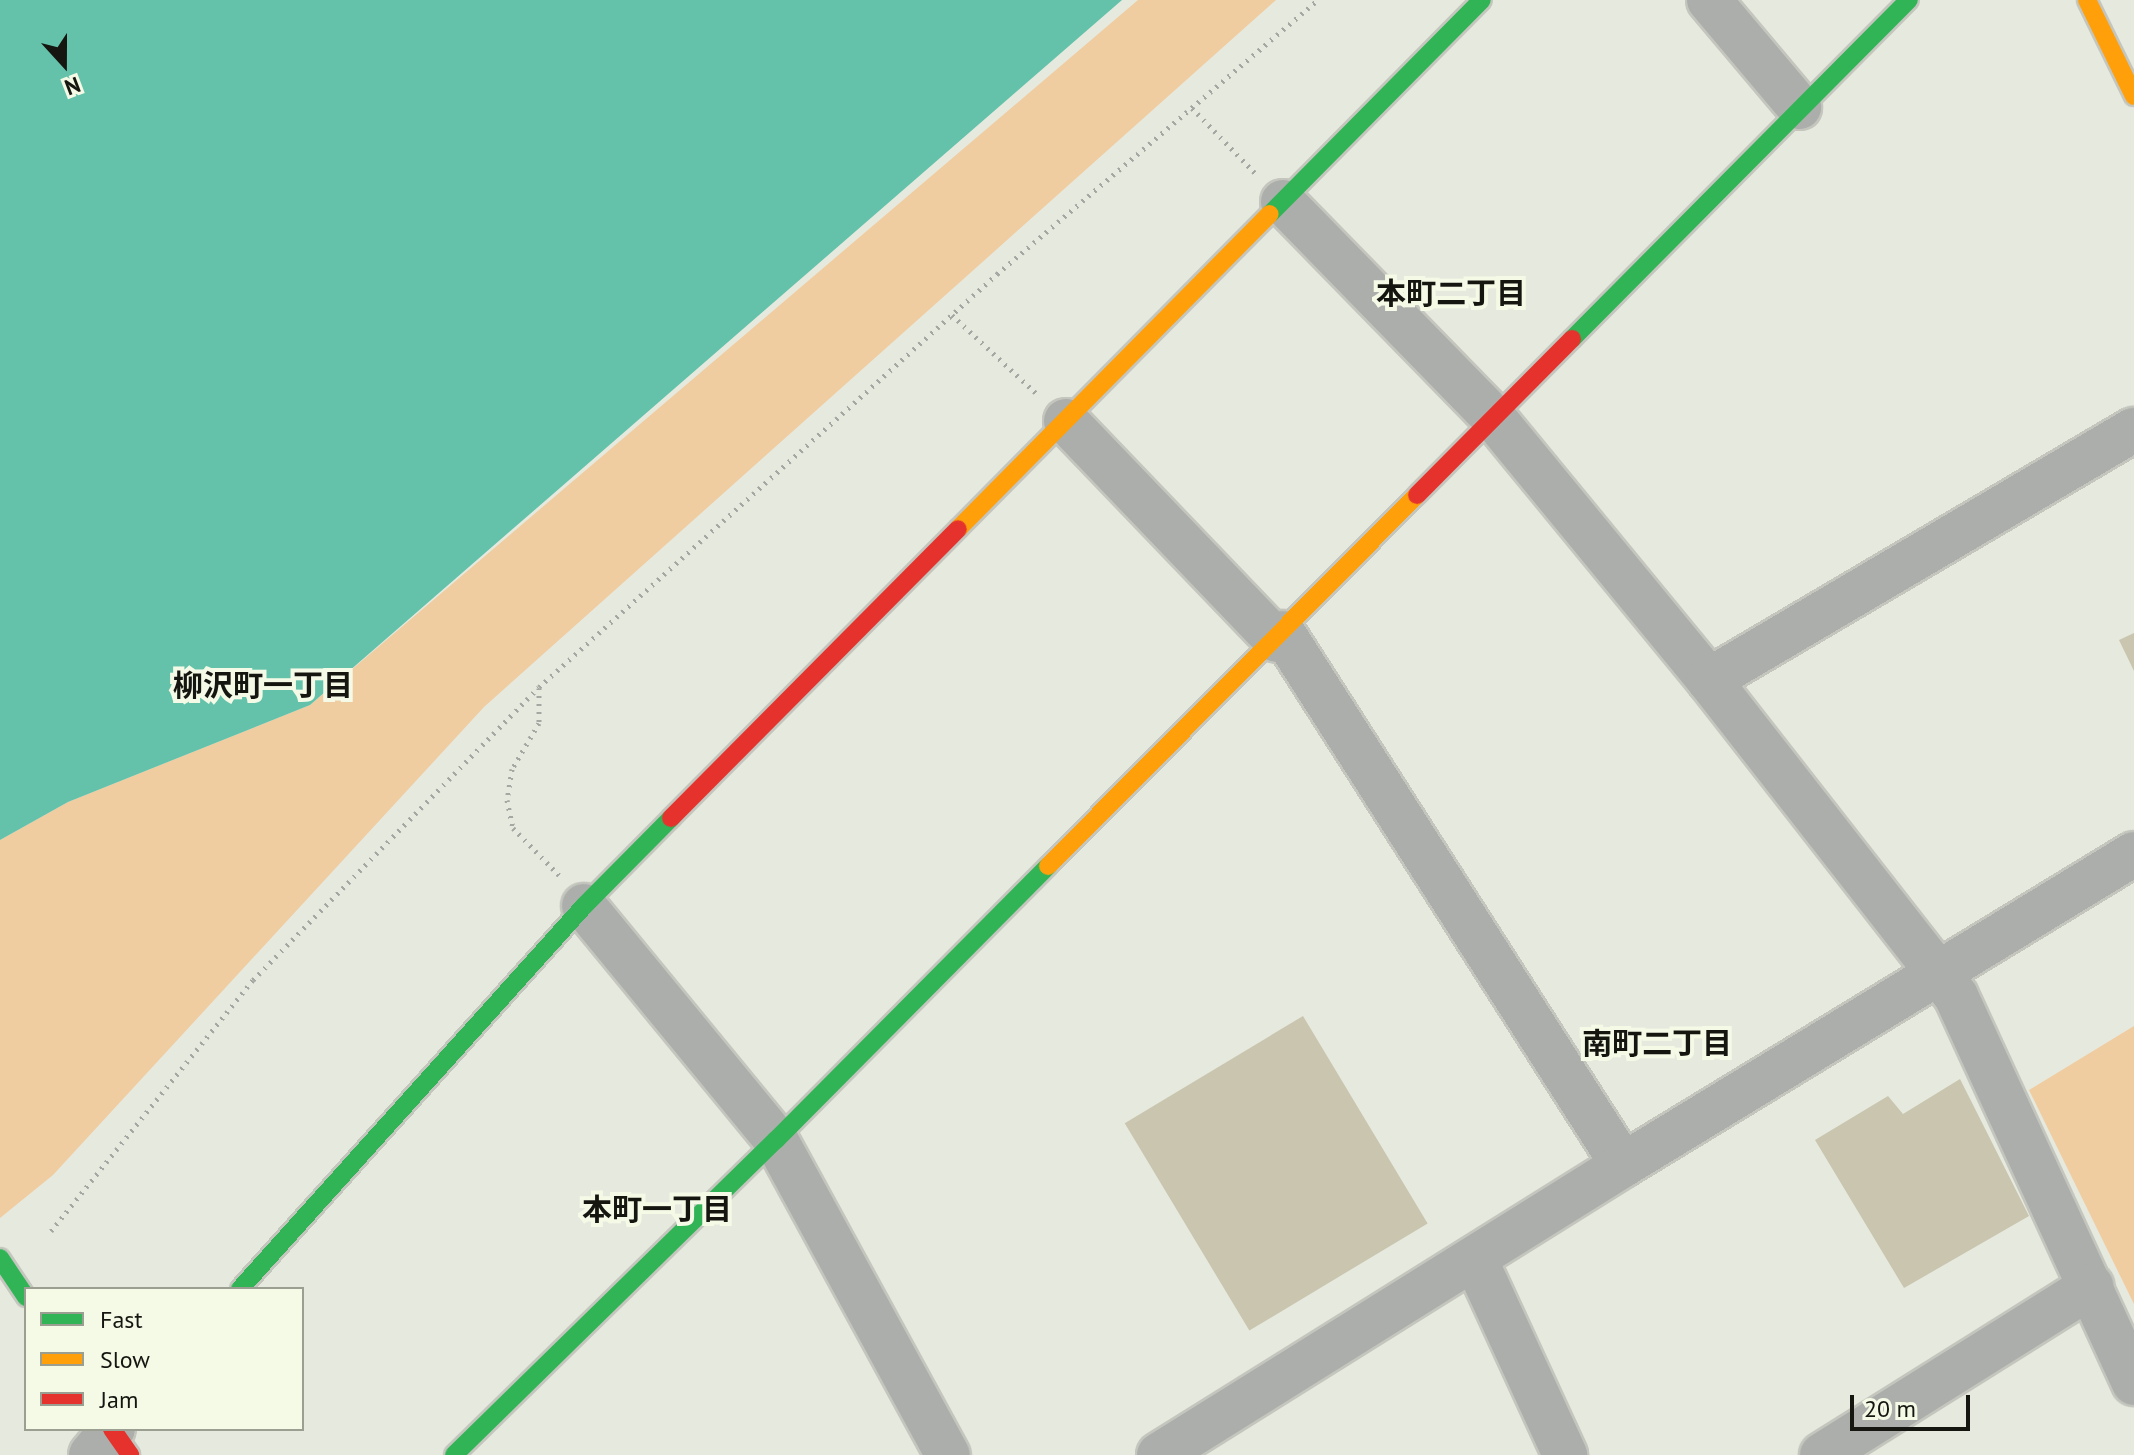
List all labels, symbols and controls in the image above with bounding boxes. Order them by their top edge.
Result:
north arrow [24,24,104,104]
text: N [61,71,84,102]
district label: 本町二丁目 [1376,275,1526,311]
district label: 柳沢町一丁目 [173,667,353,703]
district label: 南町二丁目 [1582,1025,1732,1061]
district label: 本町一丁目 [582,1191,732,1227]
legend [24,1287,304,1431]
text: Fast [100,1304,143,1335]
text: Slow [100,1344,150,1375]
scale bar [1854,1379,1974,1429]
text: Jam [100,1384,138,1415]
text: 20 m [1864,1393,1916,1424]

